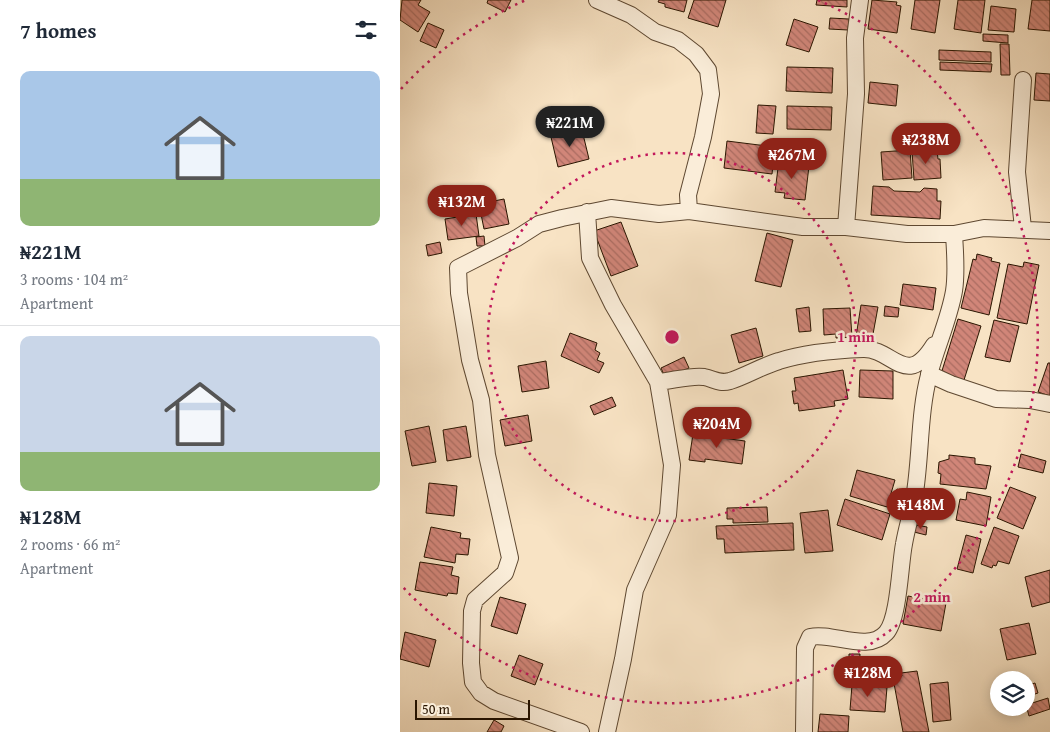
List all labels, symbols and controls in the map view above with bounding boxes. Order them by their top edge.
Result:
text: 7 homes [20,15,96,46]
icon: filters [352,16,380,44]
icon: home [155,103,245,193]
pin: ₦221M [535,106,605,148]
text: ₦221M [547,110,593,134]
pin: ₦238M [891,122,961,165]
text: ₦238M [903,127,949,151]
pin: ₦267M [757,138,827,180]
text: ₦267M [769,142,815,166]
pin: ₦132M [427,184,497,227]
text: ₦132M [439,189,485,213]
text: ₦221M [20,236,82,267]
text: 3 rooms · 104 m² [20,267,128,291]
text: Apartment [20,291,93,315]
text: 1 min [837,326,875,347]
centre of rings [663,328,681,346]
icon: home [155,369,245,459]
pin: ₦204M [682,406,752,449]
text: ₦204M [694,411,740,435]
pin: ₦148M [886,488,956,530]
text: ₦148M [898,492,944,516]
text: ₦128M [20,501,82,532]
text: 2 rooms · 66 m² [20,532,120,556]
text: Apartment [20,556,93,580]
text: 2 min [913,586,951,607]
pin: ₦128M [833,656,903,698]
text: ₦128M [845,660,891,684]
map controls [990,671,1035,716]
button: layers [990,671,1035,716]
scale bar [415,697,530,720]
text: 50 m [422,699,450,719]

